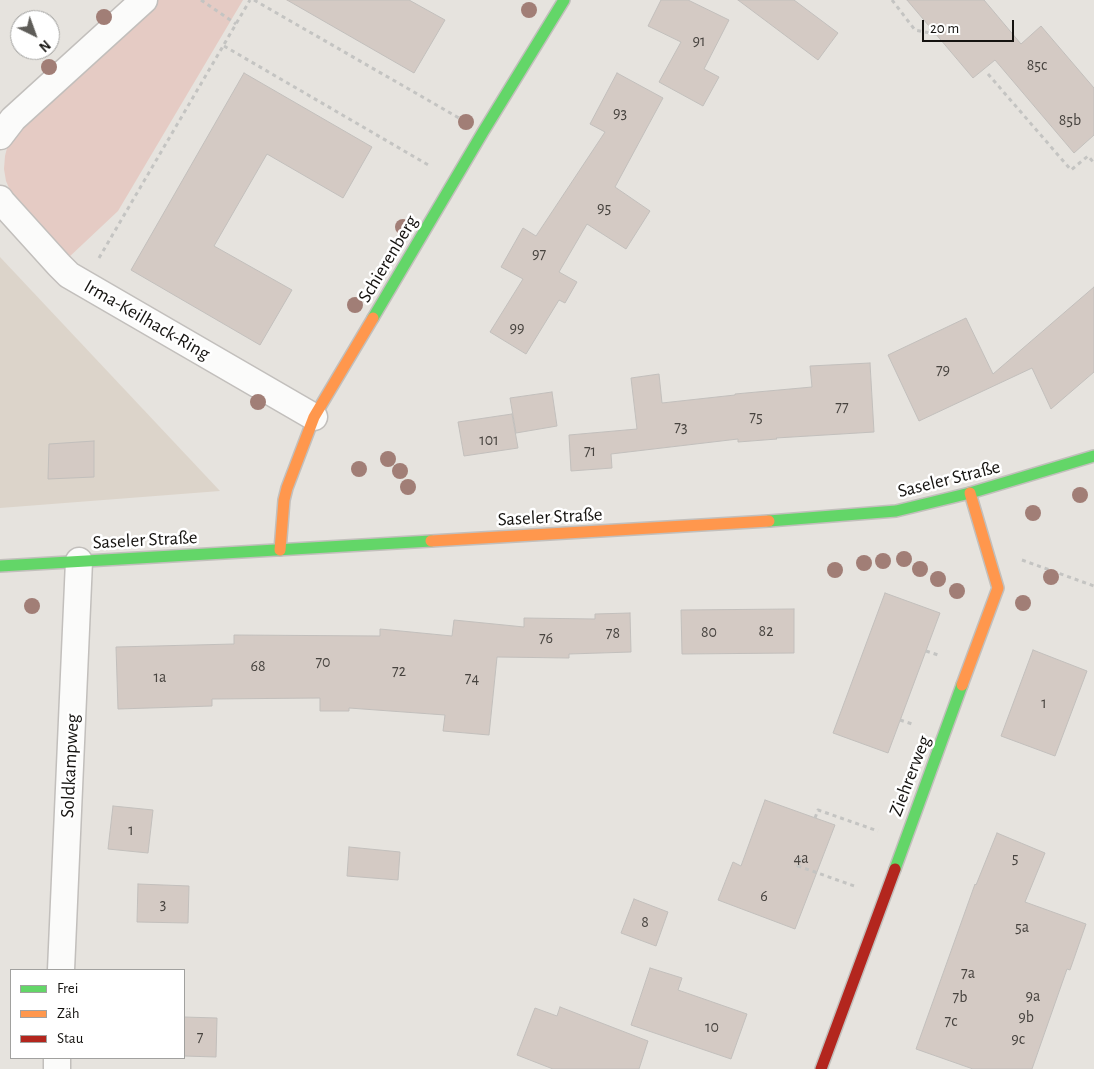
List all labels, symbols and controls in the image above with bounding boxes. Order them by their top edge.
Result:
north arrow [10,10,60,60]
scale bar [924,10,1016,42]
text: 20 m [930,21,959,36]
house number: 91 [692,31,706,51]
text: N [36,37,53,54]
house number: 85c [1027,55,1047,75]
house number: 93 [613,103,627,123]
house number: 85b [1059,110,1081,130]
house number: 95 [597,198,611,218]
street label: Schierenberg [353,211,423,307]
house number: 97 [532,244,546,264]
street label: Irma-Keilhack-Ring [80,275,214,365]
house number: 99 [509,318,525,338]
house number: 79 [936,360,950,380]
house number: 77 [835,397,849,417]
house number: 75 [749,407,763,427]
house number: 73 [674,417,688,437]
house number: 101 [479,430,499,450]
house number: 71 [584,441,596,461]
street label: Saseler Straße [895,455,1003,503]
street label: Saseler Straße [497,503,603,531]
street label: Saseler Straße [92,526,198,554]
house number: 82 [759,621,773,641]
house number: 80 [701,622,717,642]
house number: 78 [606,623,620,643]
house number: 76 [539,628,553,648]
house number: 70 [315,652,331,672]
house number: 68 [250,656,266,676]
house number: 72 [392,661,406,681]
house number: 1a [154,667,166,687]
house number: 74 [465,668,479,688]
house number: 1 [1041,693,1047,713]
street label: Soldkampweg [56,713,84,819]
street label: Ziehrerweg [884,732,936,820]
house number: 1 [128,820,134,840]
house number: 4a [793,848,809,868]
house number: 5 [1012,848,1018,868]
house number: 6 [760,886,768,906]
house number: 3 [160,894,166,914]
house number: 8 [641,912,649,932]
house number: 5a [1015,917,1029,937]
house number: 7a [961,963,975,983]
legend [10,969,185,1059]
text: Frei [57,981,78,996]
house number: 9a [1026,986,1040,1006]
house number: 7b [953,987,967,1007]
text: Zäh [57,1006,80,1021]
house number: 9b [1018,1007,1034,1027]
house number: 7c [945,1011,957,1031]
house number: 10 [705,1017,719,1037]
house number: 7 [197,1027,203,1047]
house number: 9c [1011,1029,1025,1049]
text: Stau [57,1031,83,1046]

